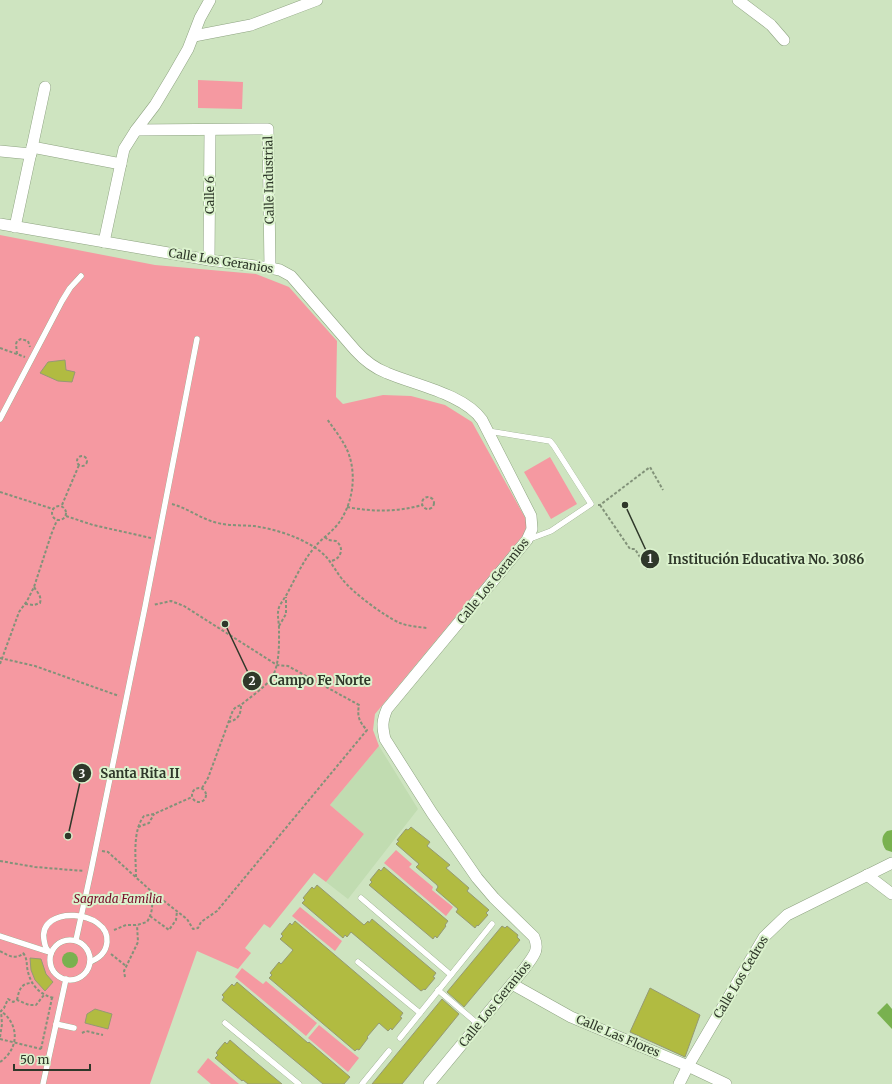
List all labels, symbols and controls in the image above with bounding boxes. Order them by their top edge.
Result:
street label: Calle Industrial [260,136,277,224]
street label: Calle 6 [202,176,217,214]
street label: Calle Los Geranios [168,245,275,276]
street label: Calle Los Geranios [453,535,532,627]
callout: Institución Educativa No. 3086 [640,547,873,572]
text: 1 [647,551,653,566]
text: Institución Educativa No. 3086 [668,551,864,568]
callout: Campo Fe Norte [242,668,379,693]
text: Campo Fe Norte [269,672,371,689]
text: 2 [248,673,256,688]
callout: Santa Rita II [72,761,188,786]
text: Santa Rita II [100,765,180,782]
text: 3 [79,766,86,781]
park label: Sagrada Familia [74,891,163,906]
street label: Calle Los Cedros [710,933,771,1021]
street label: Calle Los Geranios [455,958,534,1050]
street label: Calle Las Flores [574,1011,662,1060]
scale bar [14,1046,90,1072]
text: 50 m [20,1052,49,1067]

